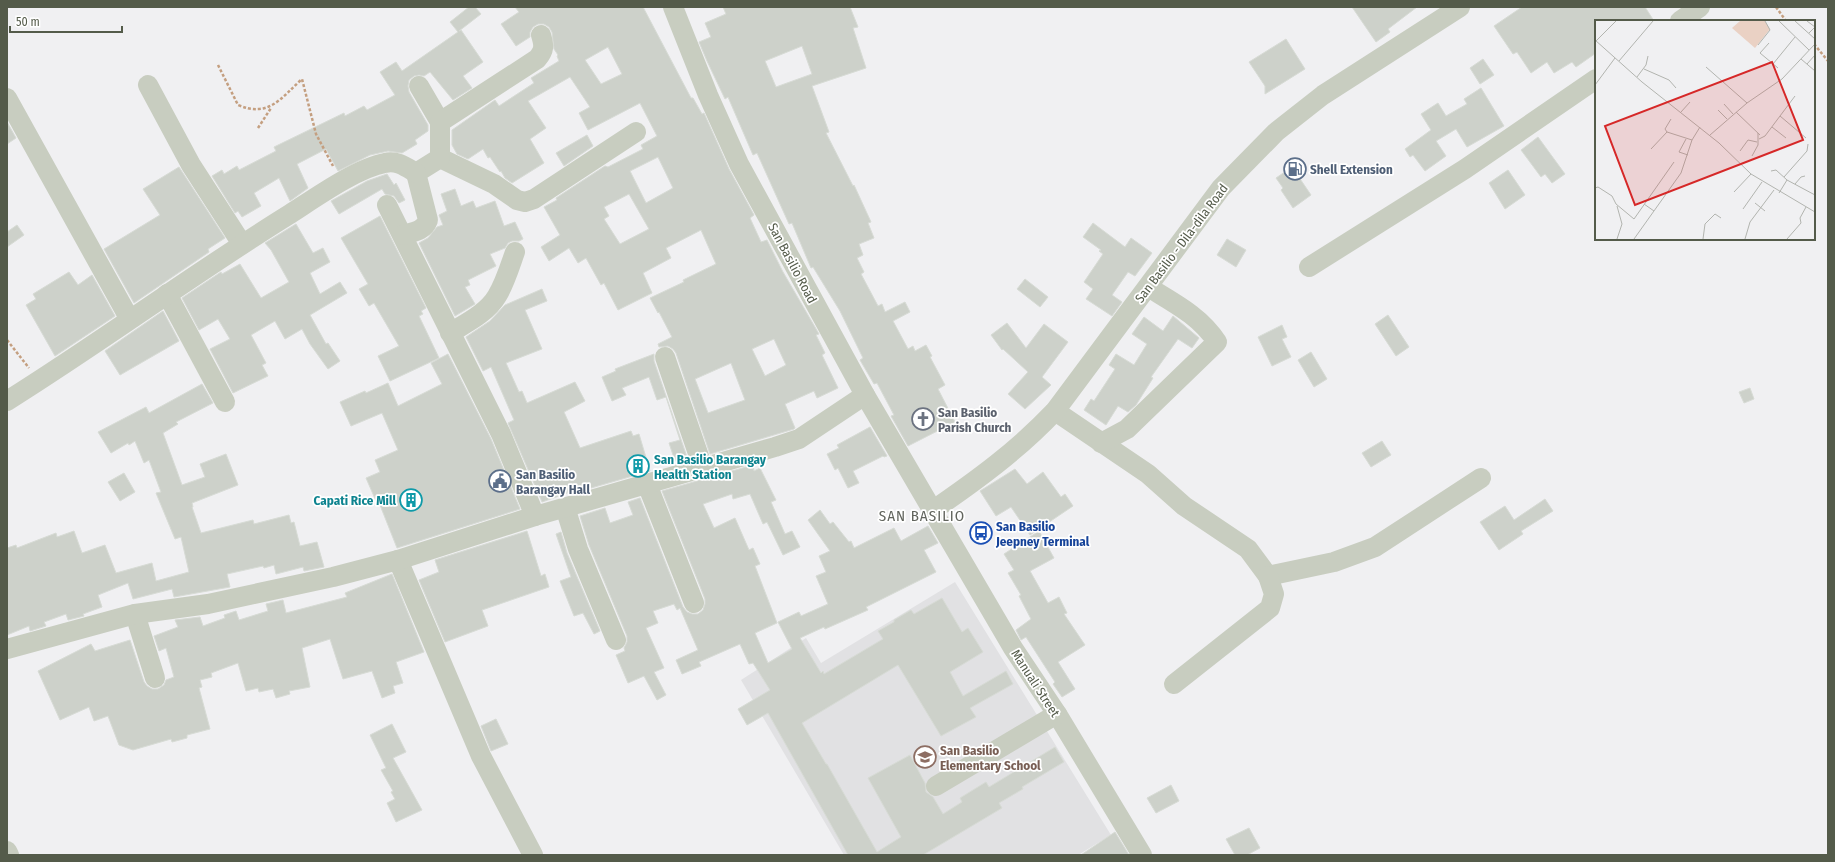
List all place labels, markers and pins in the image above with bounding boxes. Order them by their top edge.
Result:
fuel station icon: Shell Extension [1282,156,1308,182]
place label: Shell Extension [1310,162,1393,177]
place label: San Basilio Parish Church [938,405,1012,435]
church icon: San Basilio Parish Church [910,406,936,432]
place label: San Basilio Barangay Health Station [654,452,767,482]
building icon: San Basilio Barangay Health Station [625,453,651,479]
place label: San Basilio Barangay Hall [516,467,590,497]
public building icon: San Basilio Barangay Hall [487,468,513,494]
building icon: Capati Rice Mill [398,487,424,513]
place label: Capati Rice Mill [314,493,396,508]
place label: San Basilio Jeepney Terminal [995,519,1090,549]
bus stop icon: San Basilio Jeepney Terminal [968,520,994,546]
place label: San Basilio Elementary School [940,743,1041,773]
school or university icon: San Basilio Elementary School [912,744,938,770]

